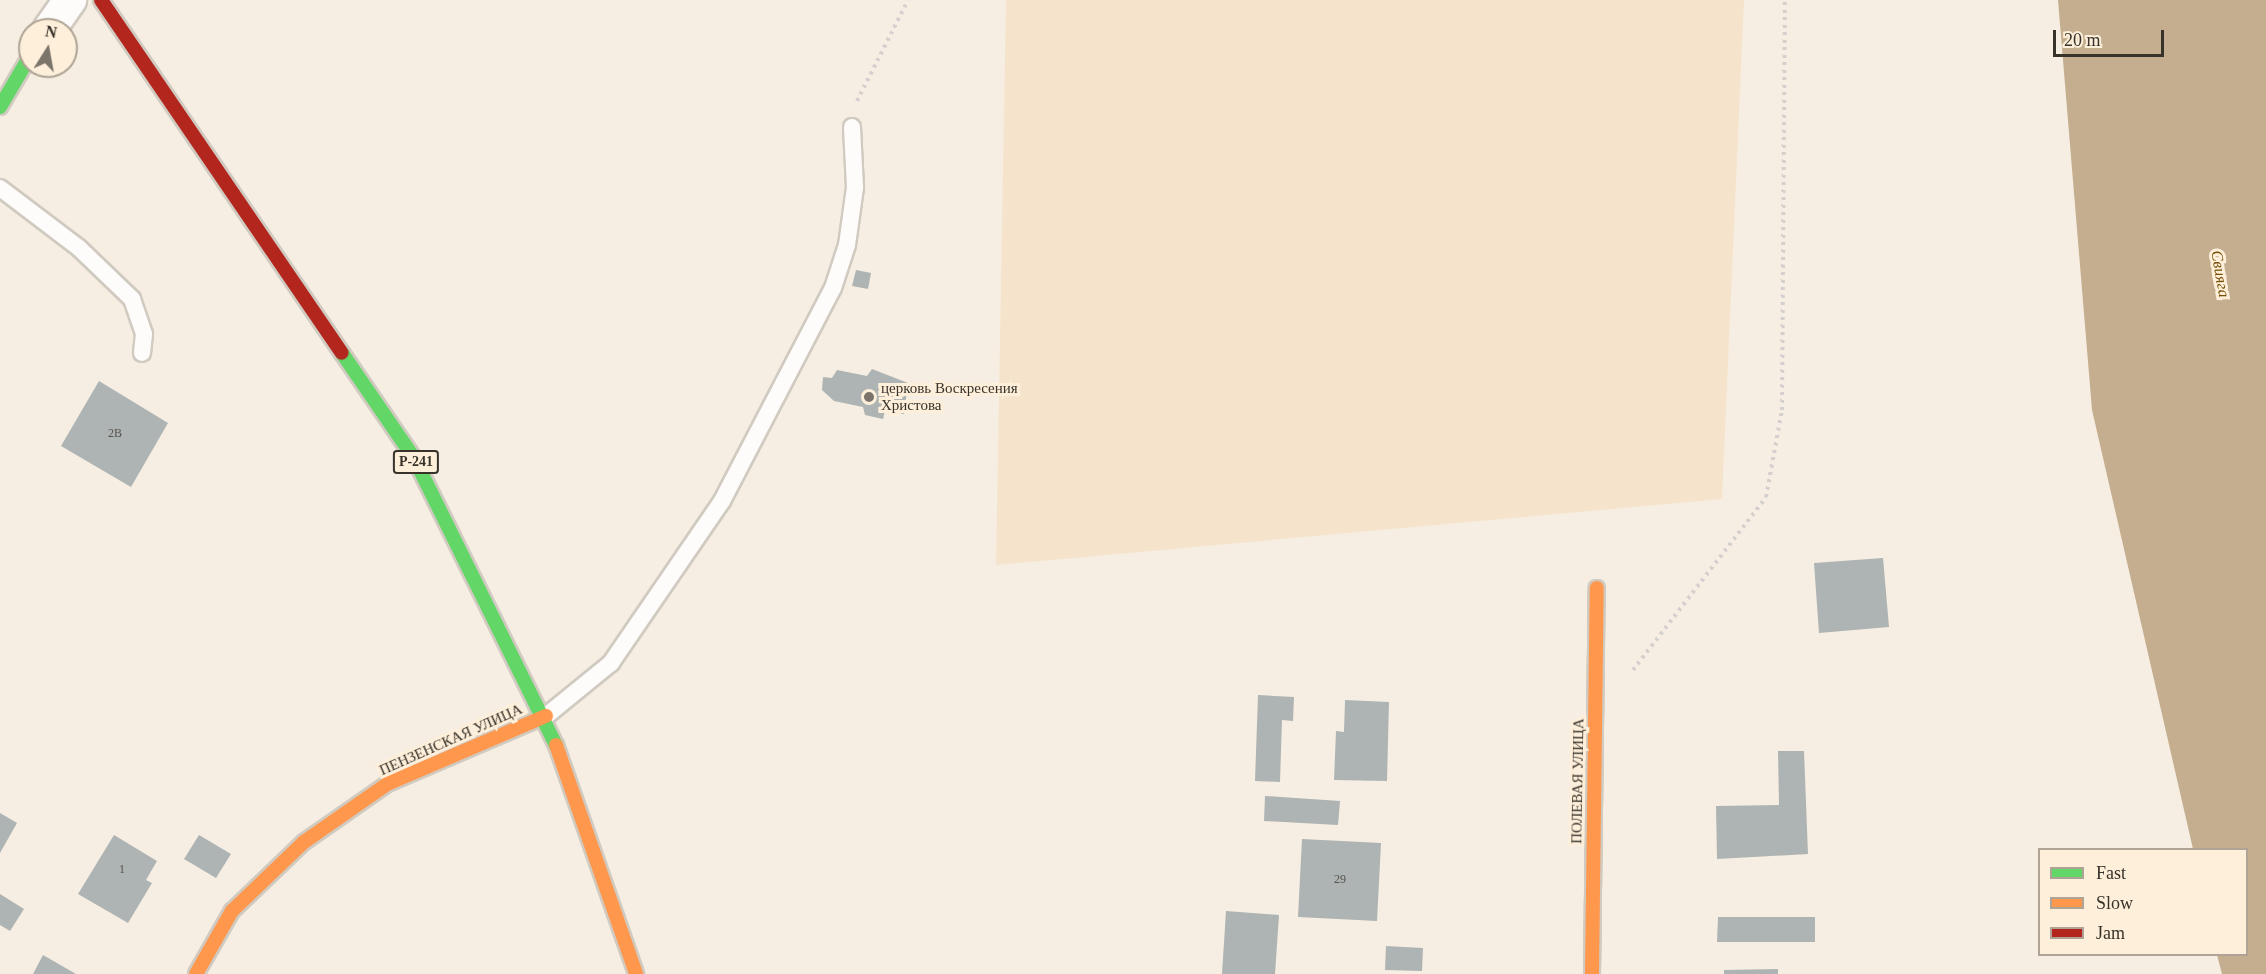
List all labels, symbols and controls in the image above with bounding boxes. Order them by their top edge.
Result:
north arrow [18,18,78,78]
scale bar [2056,18,2167,56]
text: N [44,22,58,41]
text: 20 m [2064,30,2101,50]
water label: Свияга [2206,249,2234,299]
place label: церковь Воскресения Христова [881,379,1018,414]
marker: церковь Воскресения Христова [862,390,876,404]
house number: 2В [108,427,122,441]
road number: Р-241 [392,451,440,473]
street label: ПЕНЗЕНСКАЯ УЛИЦА [377,700,525,780]
street label: ПОЛЕВАЯ УЛИЦА [1568,718,1588,844]
legend [2038,848,2248,956]
house number: 1 [119,863,125,877]
text: Fast [2096,863,2126,883]
house number: 29 [1334,873,1346,887]
text: Slow [2096,893,2133,913]
text: Jam [2096,923,2125,943]

